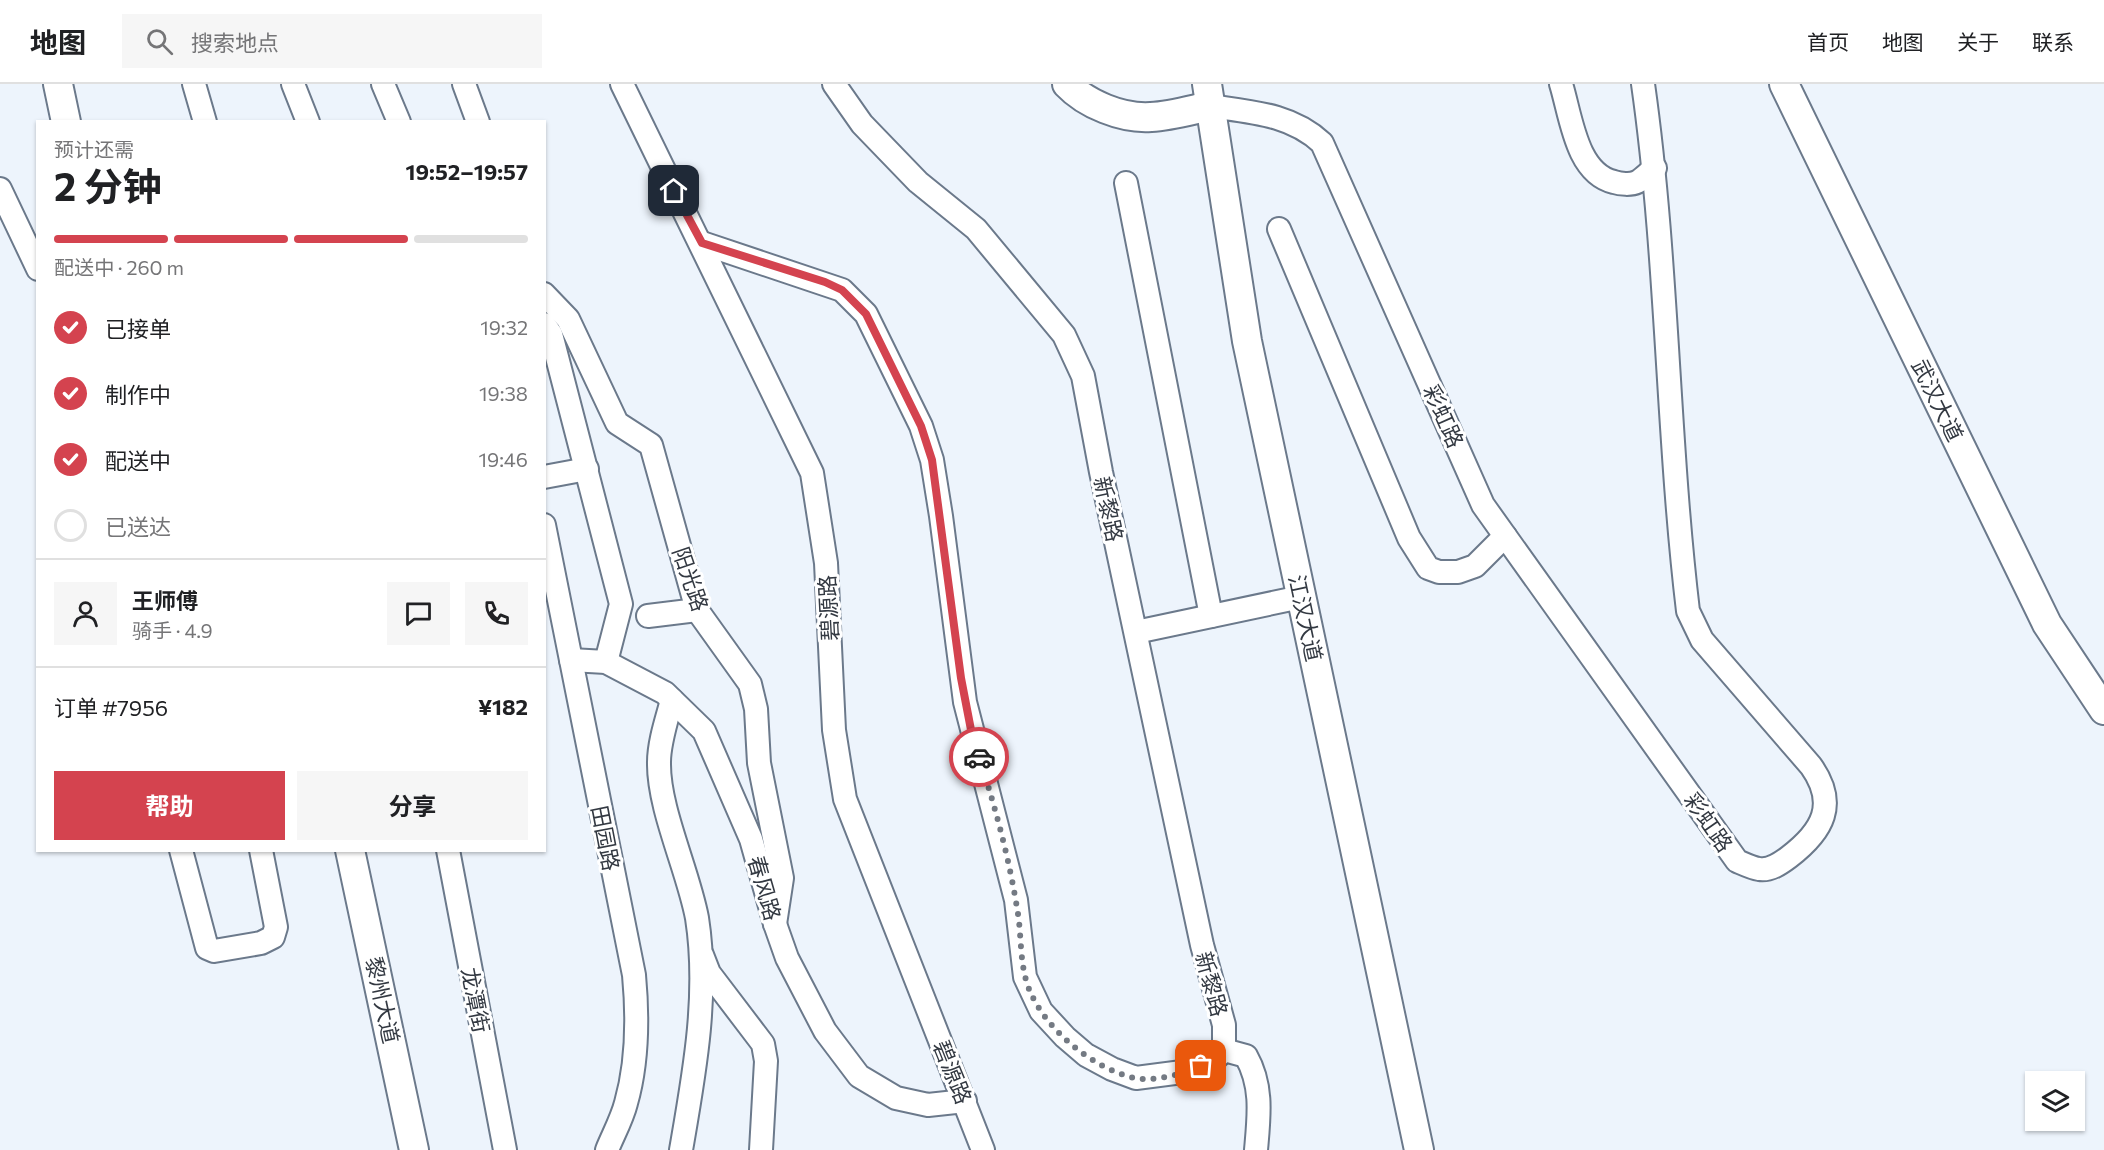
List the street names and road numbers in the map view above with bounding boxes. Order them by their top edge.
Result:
street label: 武汉大道 [1907,355,1969,445]
street label: 彩虹路 [1418,380,1470,452]
street label: 新黎路 [1089,474,1129,544]
street label: 阳光路 [667,543,715,615]
street label: 江汉大道 [1284,572,1328,664]
street label: 碧源路 [813,574,843,642]
street label: 彩虹路 [1679,787,1739,857]
street label: 田园路 [586,803,626,873]
street label: 春风路 [743,853,787,923]
street label: 新黎路 [1190,949,1234,1019]
street label: 黎州大道 [361,954,405,1046]
street label: 龙潭街 [456,965,496,1035]
street label: 碧源路 [928,1036,978,1108]

